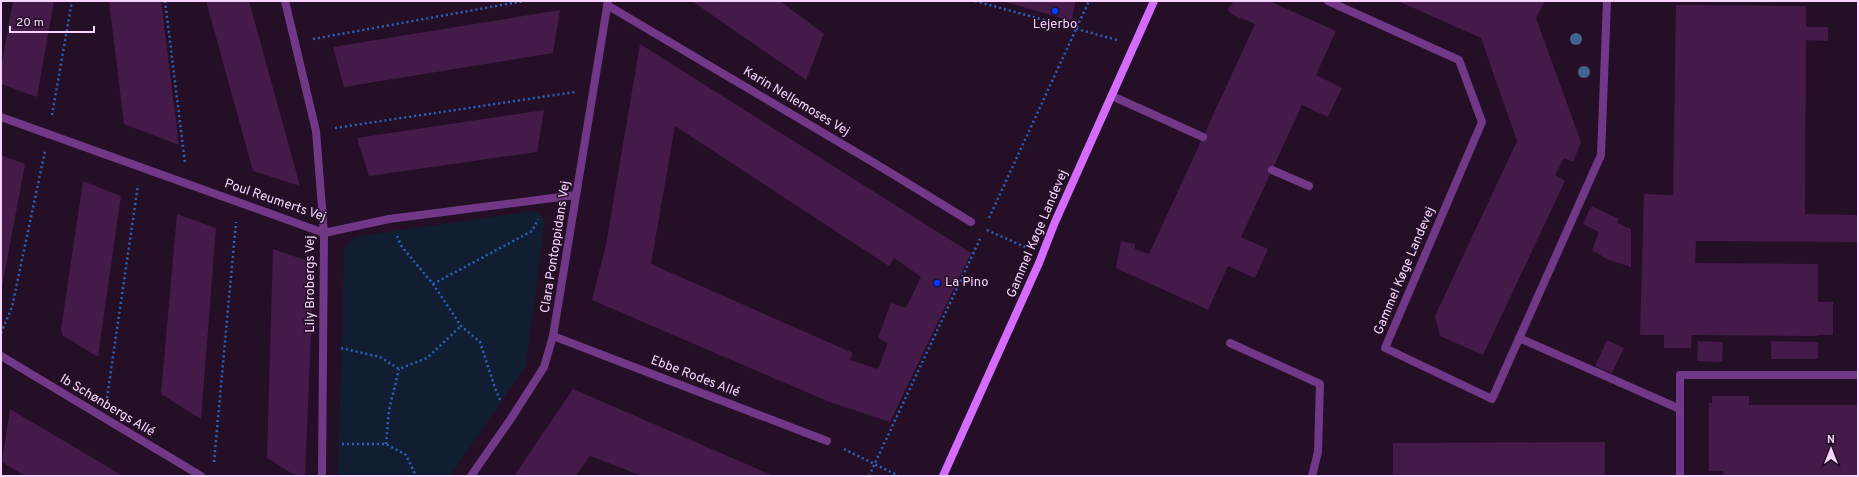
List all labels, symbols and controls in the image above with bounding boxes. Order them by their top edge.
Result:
marker: Lejerbo [1050,6,1060,16]
scale bar [10,8,94,34]
text: 20 m [16,15,44,31]
place label: Lejerbo [1033,17,1077,33]
street label: Karin Nellemoses Vej [740,64,852,140]
street label: Gammel Køge Landevej [1004,168,1072,300]
street label: Poul Reumerts Vej [222,176,328,226]
street label: Clara Pontoppidans Vej [538,180,574,314]
street label: Gammel Køge Landevej [1371,205,1439,337]
street label: Lily Brobergs Vej [303,235,319,333]
place label: La Pino [945,275,988,291]
marker: La Pino [932,278,942,288]
street label: Ebbe Rodes Allé [648,353,742,401]
street label: Ib Schønbergs Allé [57,371,157,441]
north arrow [1811,429,1851,469]
text: N [1827,433,1835,447]

